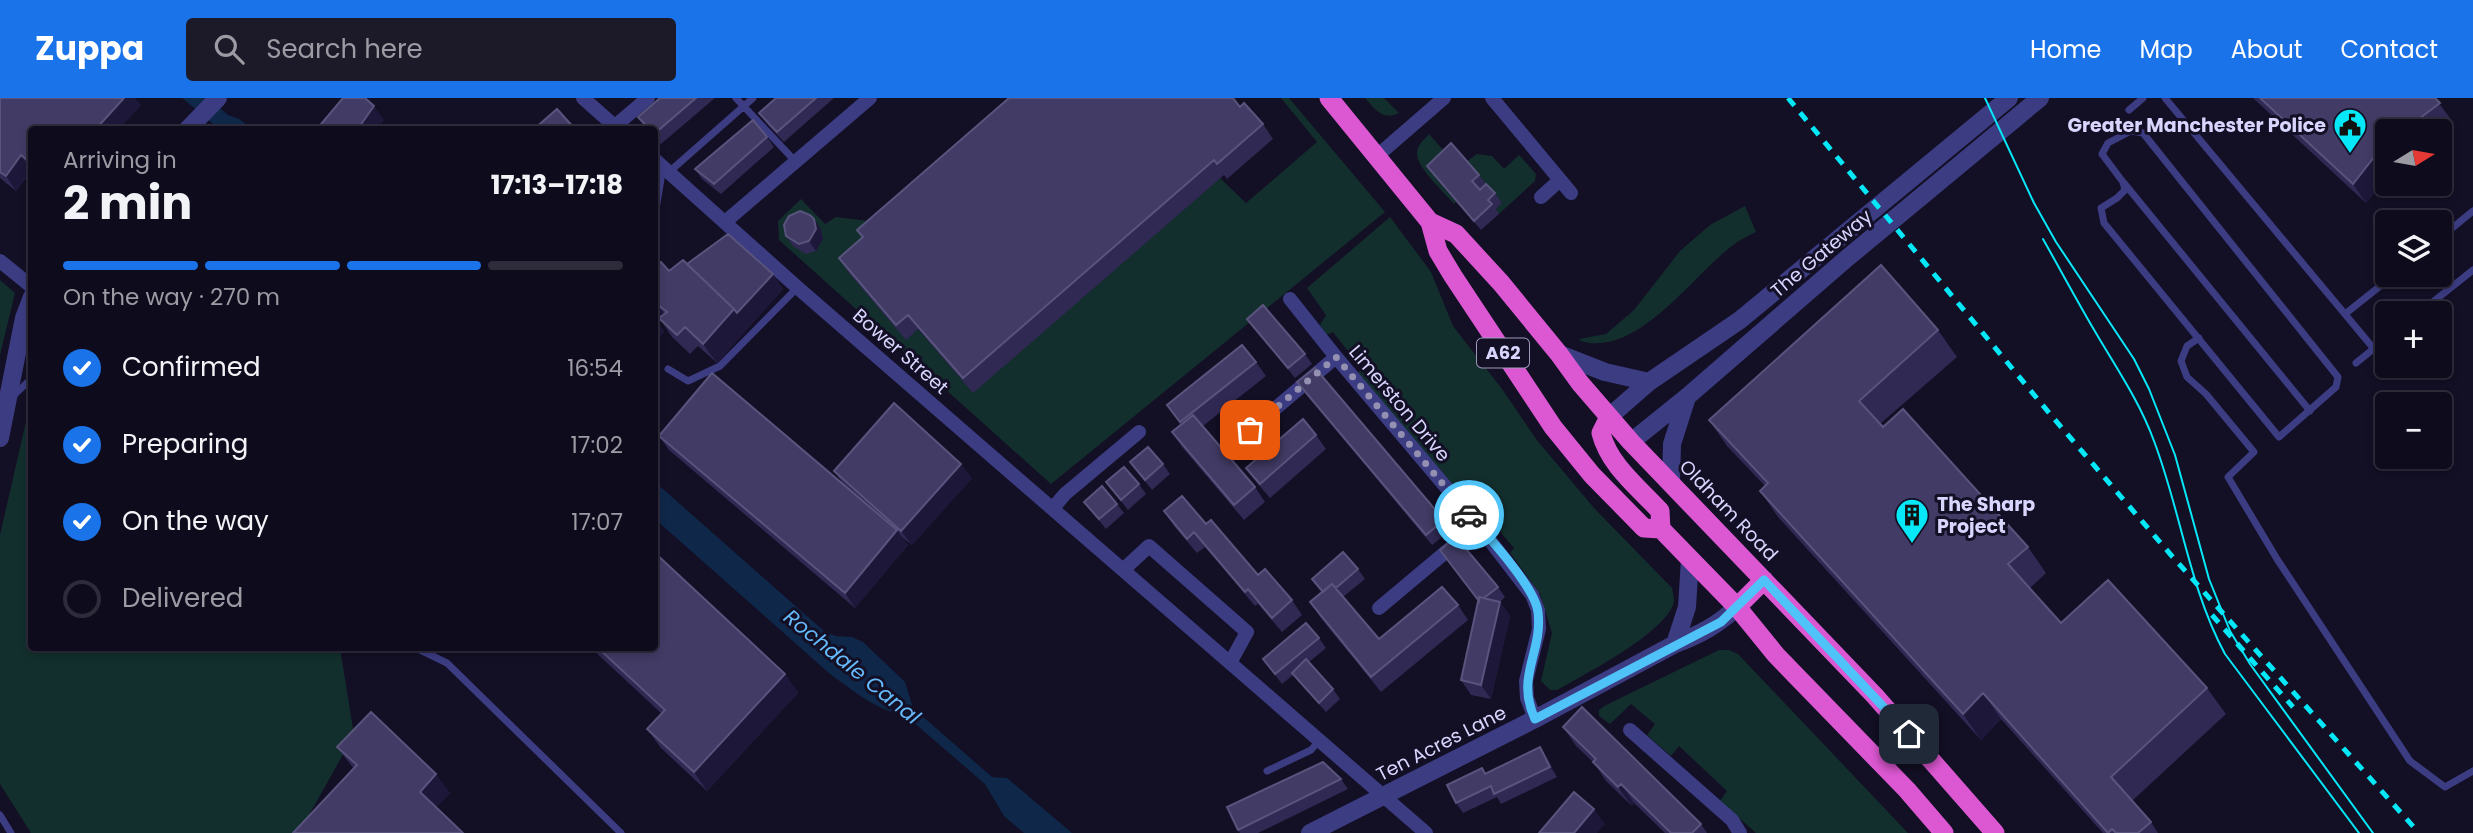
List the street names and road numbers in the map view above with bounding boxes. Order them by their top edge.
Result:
street label: The Gateway [1765,203,1878,304]
street label: Bower Street [847,302,954,401]
street label: Limerston Drive [1343,339,1457,468]
road number: A62 [1477,339,1529,368]
street label: Oldham Road [1673,454,1784,567]
street label: Ten Acres Lane [1372,699,1511,788]

